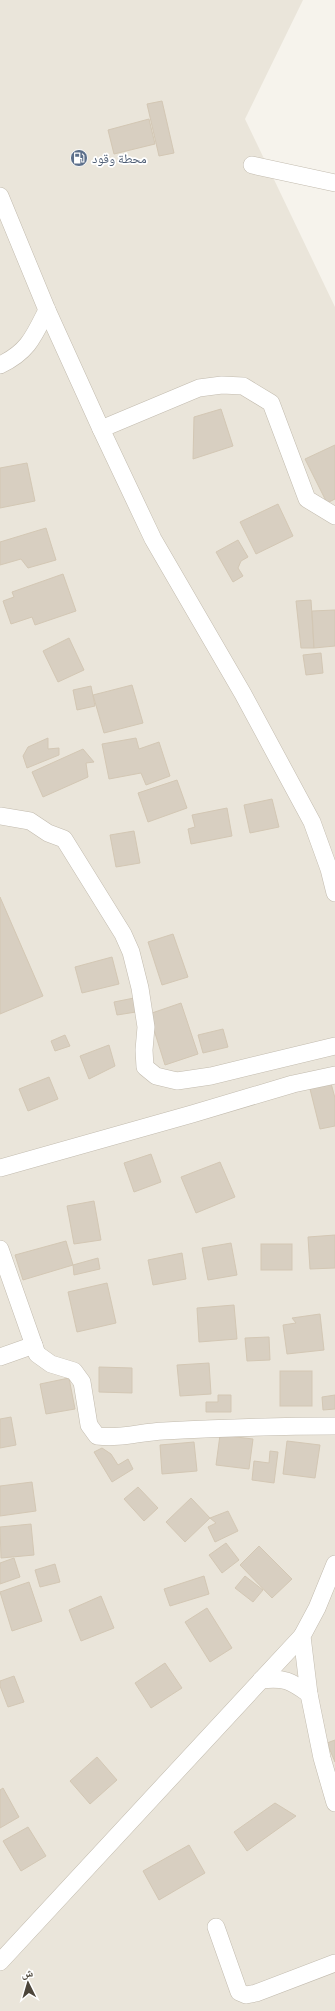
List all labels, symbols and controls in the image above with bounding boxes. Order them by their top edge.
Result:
fuel station icon: محطة وقود [69,148,89,168]
place label: محطة وقود [92,151,147,167]
north arrow [8,1963,48,2003]
text: ش [21,1967,34,1982]

